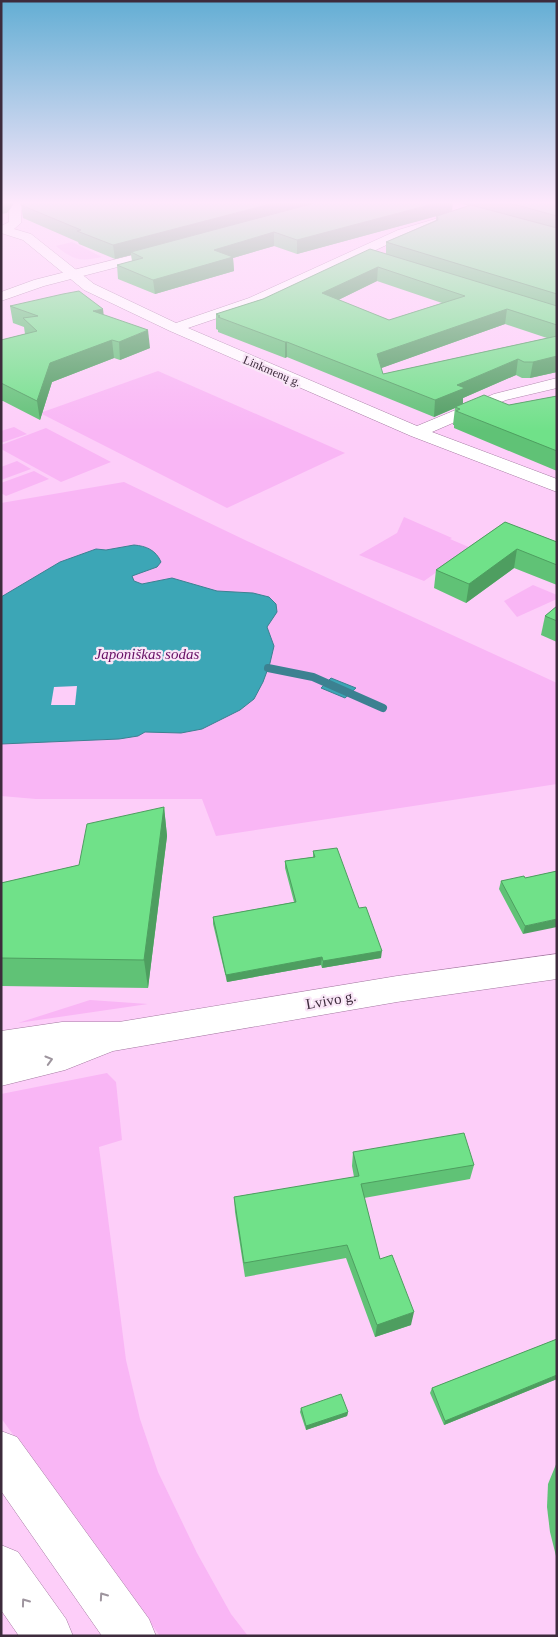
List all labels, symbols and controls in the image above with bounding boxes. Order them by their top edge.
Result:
street label: Linkmenų g. [241,353,303,389]
park label: Japoniškas sodas [95,646,199,662]
street label: Lvivo g. [305,988,357,1012]
one-way arrow [44,1056,52,1066]
one-way arrow [100,1592,109,1602]
one-way arrow [22,1599,31,1608]

